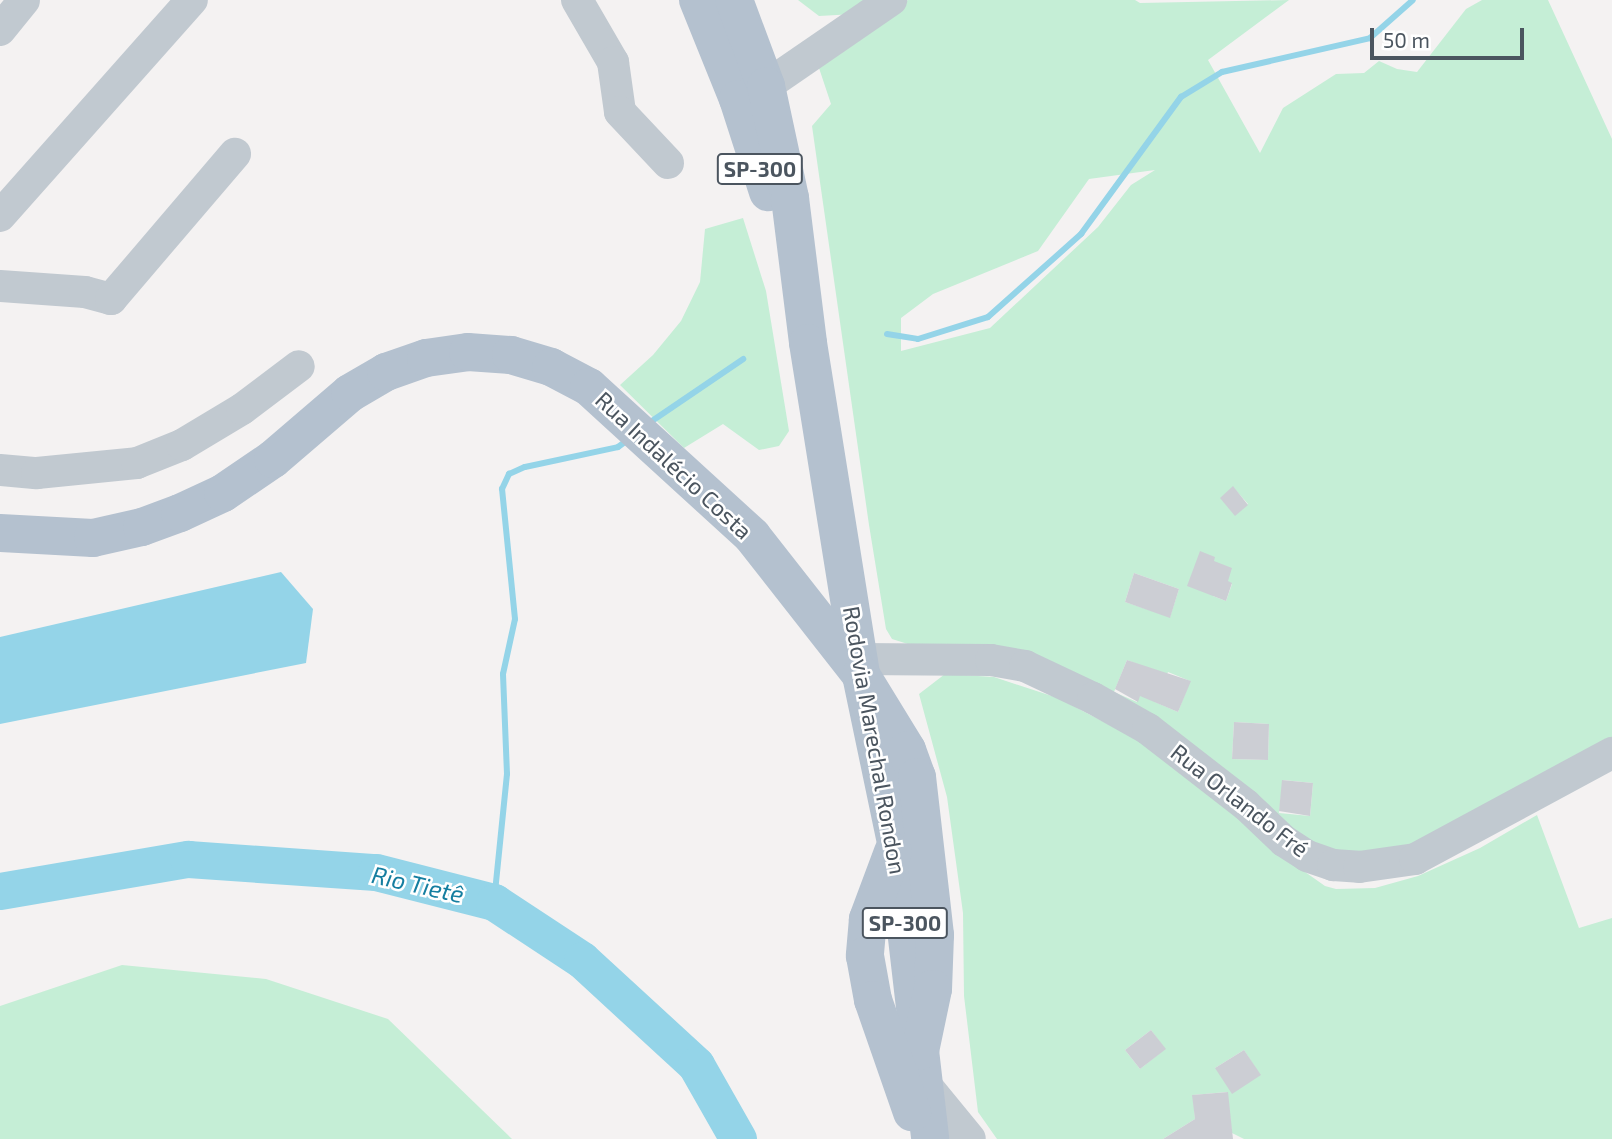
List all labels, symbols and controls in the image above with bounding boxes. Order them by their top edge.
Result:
scale bar [1374,14,1528,58]
text: 50 m [1383,27,1430,52]
road number: SP-300 [716,152,804,186]
street label: Rua Indalécio Costa [590,385,758,545]
street label: Rodovia Marechal Rondon [838,604,912,876]
street label: Rua Orlando Fré [1166,738,1314,862]
water label: Rio Tietê [369,859,467,909]
road number: SP-300 [861,906,949,940]

